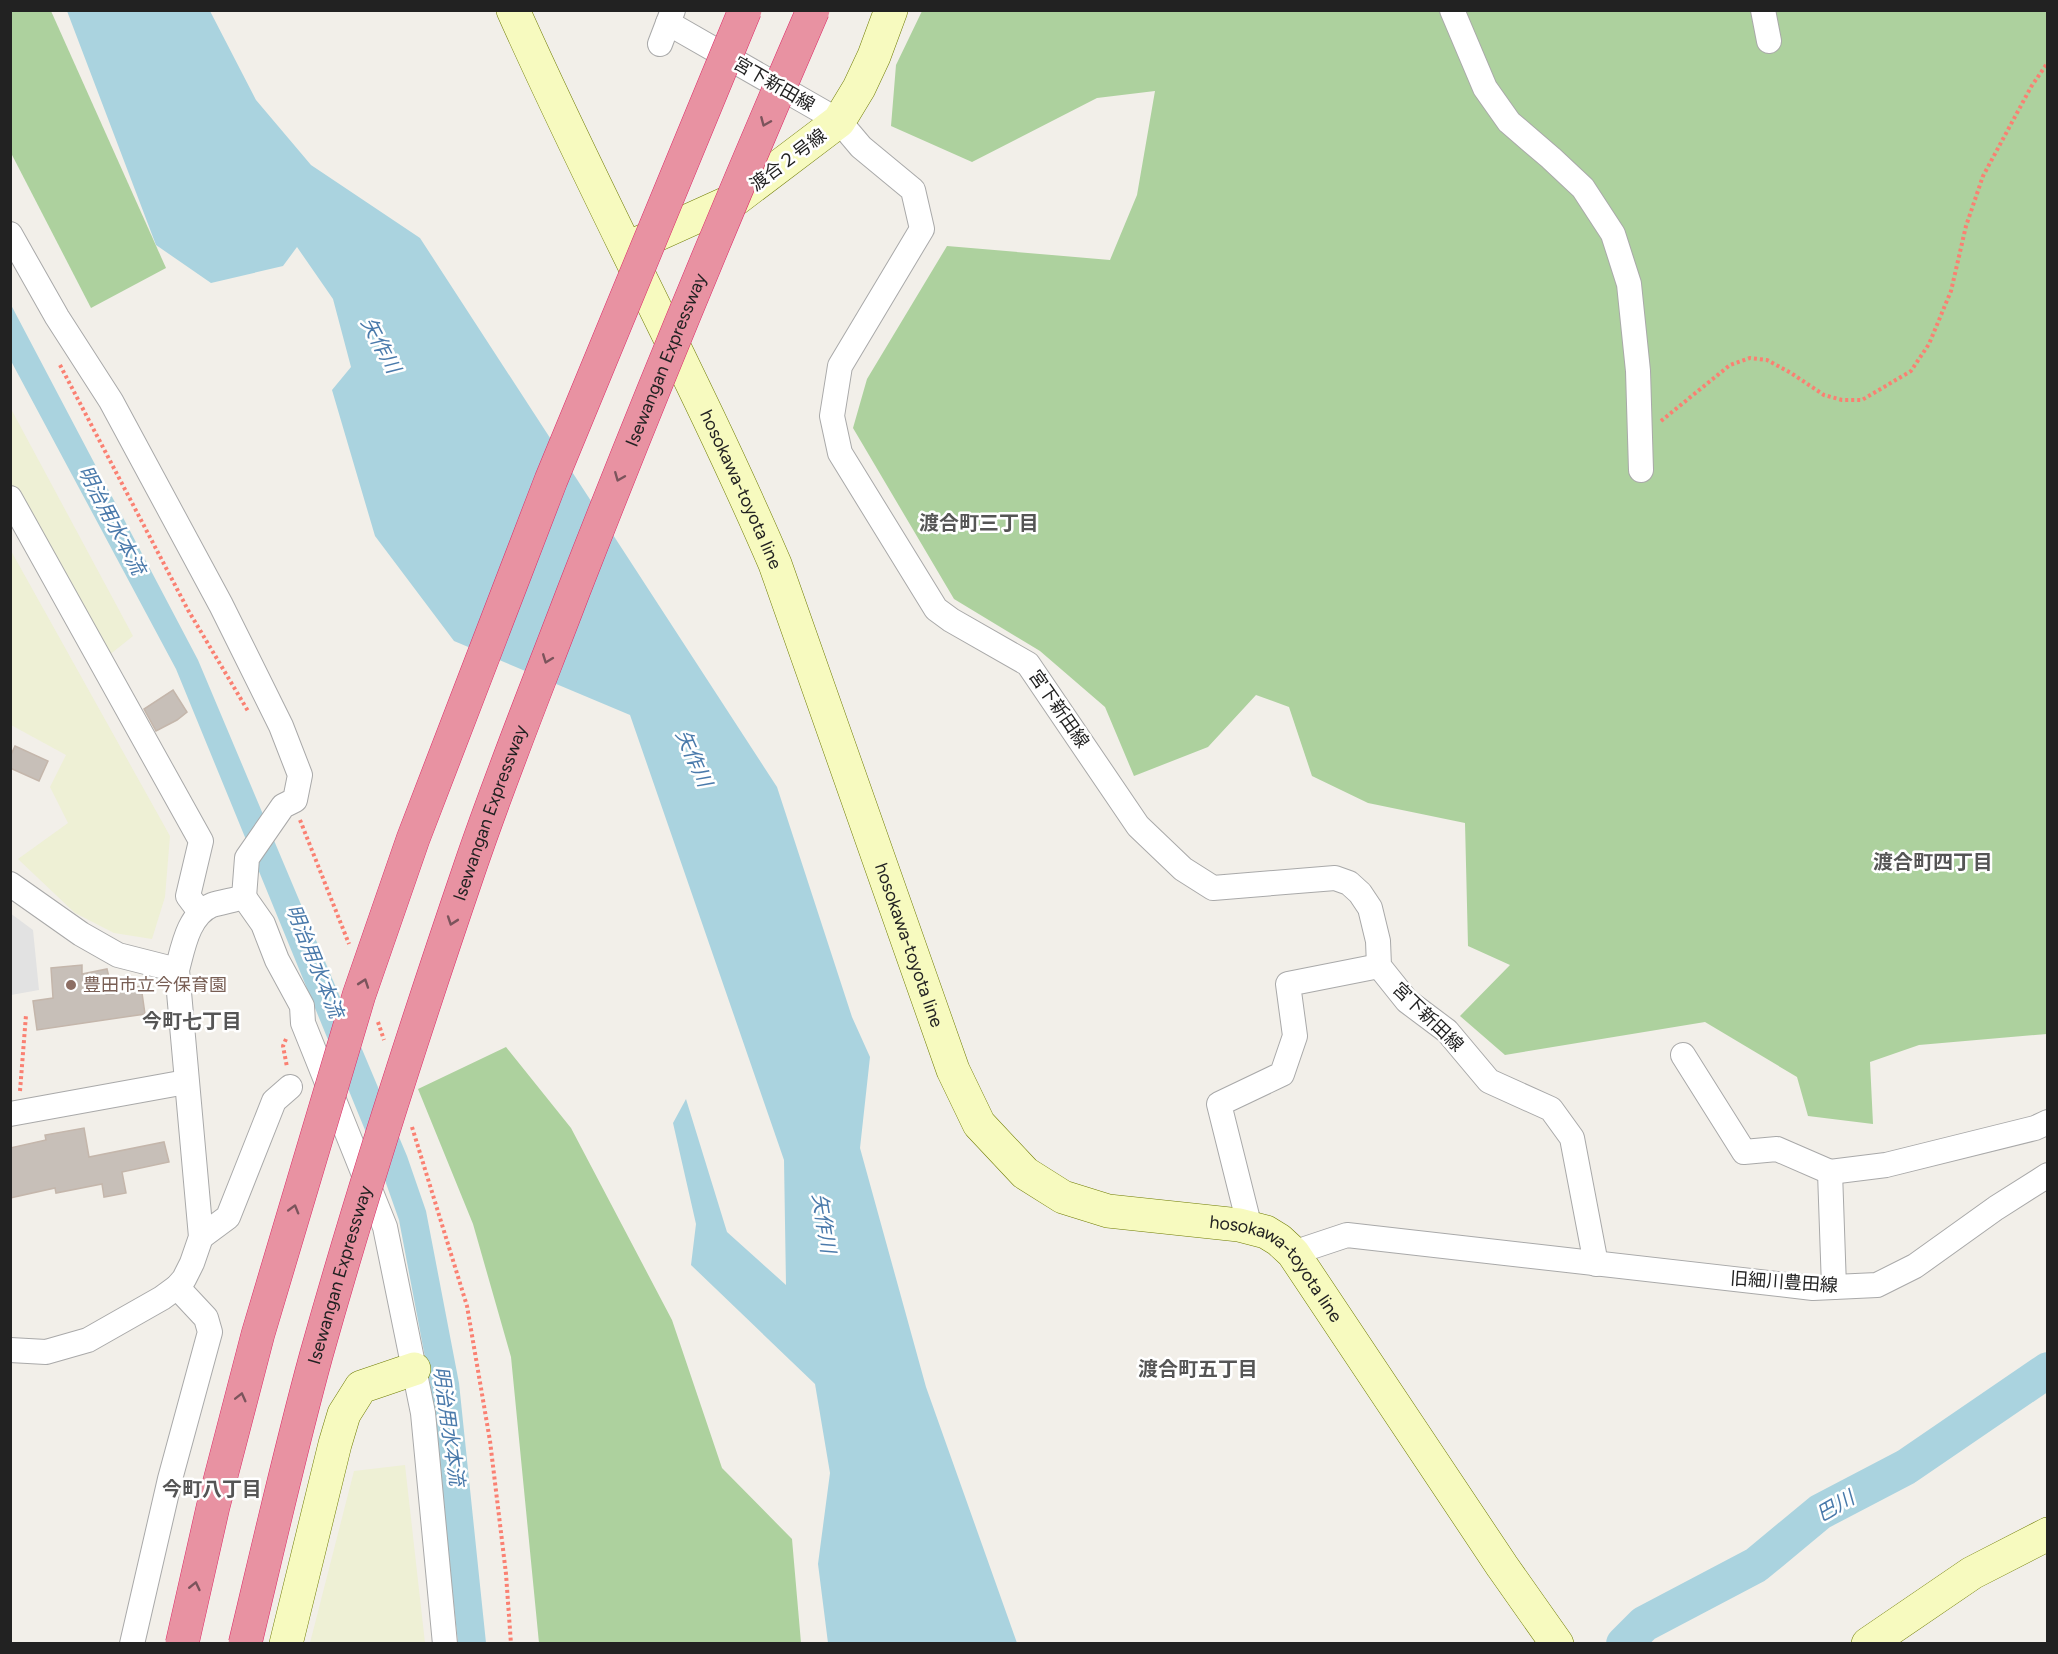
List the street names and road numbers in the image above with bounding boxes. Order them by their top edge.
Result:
street label: 宮下新田線 [730,52,818,116]
street label: 渡合２号線 [745,124,831,196]
street label: Isewangan Expressway [621,270,711,450]
street label: hosokawa-toyota line [695,406,787,573]
street label: 宮下新田線 [1024,666,1094,752]
street label: Isewangan Expressway [448,721,532,904]
street label: hosokawa-toyota line [870,860,948,1030]
street label: 宮下新田線 [1388,978,1468,1056]
street label: Isewangan Expressway [303,1182,377,1367]
street label: hosokawa-toyota line [1208,1211,1347,1326]
street label: 旧細川豊田線 [1729,1267,1839,1297]

